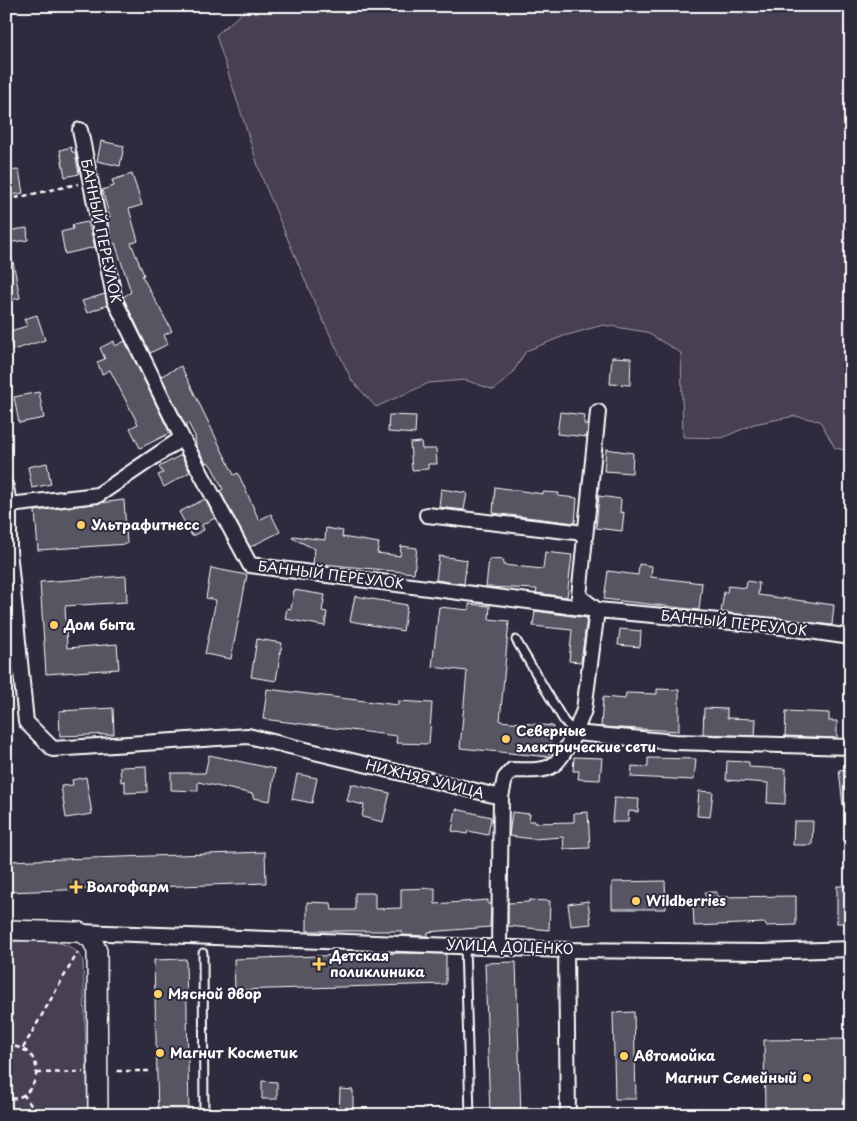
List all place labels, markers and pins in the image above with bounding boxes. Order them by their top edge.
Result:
place label: Ультрафитнесс [91,514,200,535]
marker: Ультрафитнесс [75,519,87,531]
place label: Дом быта [63,614,136,635]
marker: Дом быта [48,619,60,631]
place label: Северные электрические сети [516,720,656,757]
marker: Северные электрические сети [500,733,512,745]
place label: Волгофарм [86,876,169,897]
marker: Волгофарм [70,881,82,893]
place label: Wildberries [646,890,726,911]
marker: Wildberries [630,895,642,907]
place label: Детская поликлиника [329,945,425,982]
marker: Детская поликлиника [312,957,326,971]
place label: Мясной двор [168,983,262,1004]
marker: Мясной двор [152,988,164,1000]
place label: Магнит Косметик [170,1042,298,1063]
place label: Автомойка [634,1045,716,1066]
marker: Магнит Косметик [154,1047,166,1059]
marker: Автомойка [618,1050,630,1062]
place label: Магнит Семейный [665,1067,797,1088]
marker: Магнит Семейный [801,1072,813,1084]

